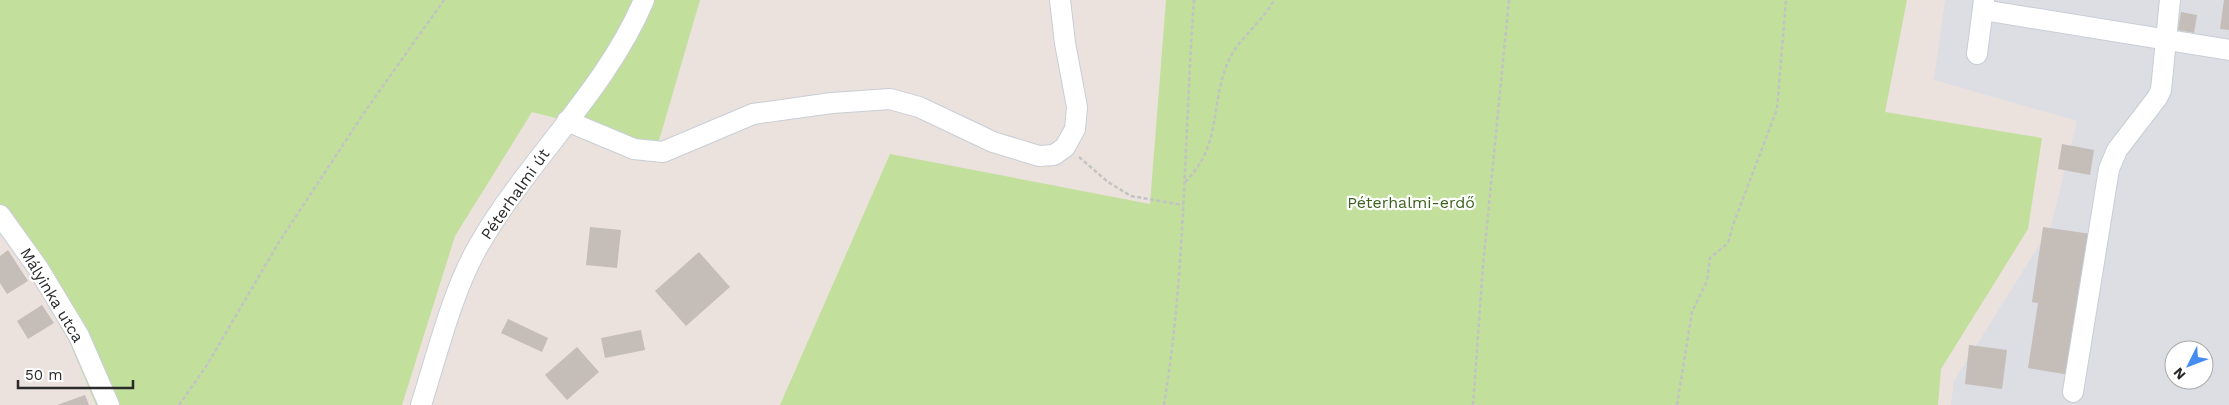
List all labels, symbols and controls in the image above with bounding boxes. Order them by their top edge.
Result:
street label: Péterhalmi út [477,145,553,243]
park label: Péterhalmi-erdő [1347,193,1475,212]
street label: Mályinka utca [16,244,88,346]
north arrow [2164,340,2214,390]
scale bar [18,358,132,390]
text: N [2170,364,2189,383]
text: 50 m [25,366,62,384]

